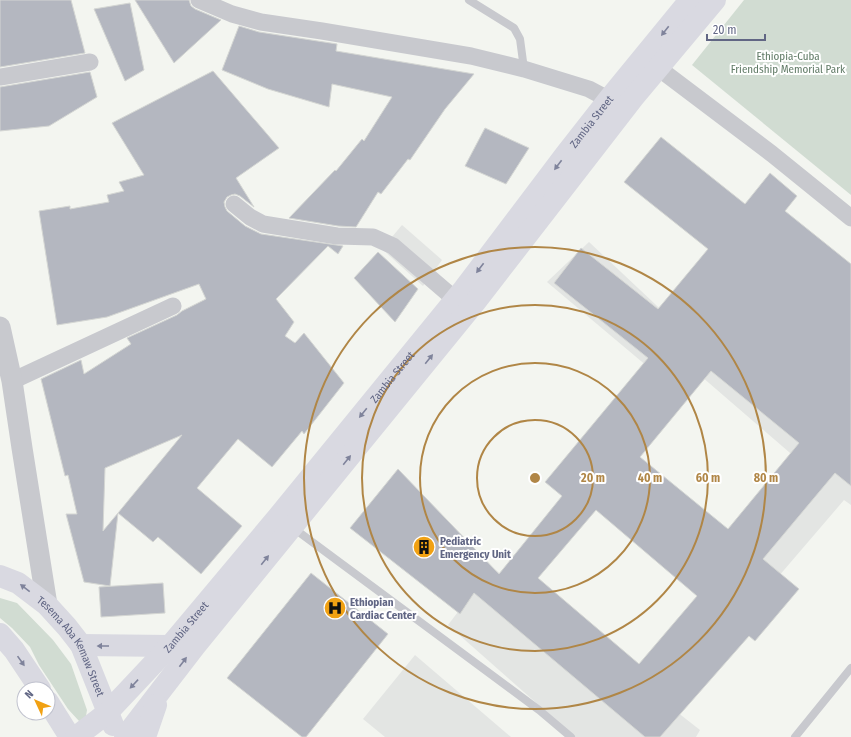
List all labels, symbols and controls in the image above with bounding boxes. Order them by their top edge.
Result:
scale bar [707,16,765,42]
text: 20 m [713,23,737,37]
one-way arrow [661,25,670,36]
park label: Ethiopia-Cuba Friendship Memorial Park [731,50,846,76]
street label: Zambia Street [567,93,616,150]
one-way arrow [553,159,562,170]
one-way arrow [475,263,484,274]
street label: Zambia Street [367,348,417,405]
one-way arrow [424,353,433,364]
one-way arrow [358,408,367,419]
one-way arrow [342,454,351,465]
centre of rings [528,471,542,485]
text: 20 m [580,471,605,485]
text: 40 m [638,471,662,485]
text: 60 m [696,471,720,485]
text: 80 m [754,471,778,485]
building icon: Pediatric Emergency Unit [411,534,437,560]
place label: Pediatric Emergency Unit [440,535,511,561]
one-way arrow [260,555,269,566]
one-way arrow [20,585,30,593]
street label: Tesema Aba Kemaw Street [35,593,107,699]
hospital icon: Ethiopian Cardiac Center [322,595,348,621]
place label: Ethiopian Cardiac Center [350,596,417,622]
street label: Zambia Street [161,598,211,655]
one-way arrow [96,643,109,649]
one-way arrow [17,656,25,666]
one-way arrow [179,656,187,667]
one-way arrow [130,680,139,689]
north arrow [16,681,56,721]
text: N [22,688,36,701]

